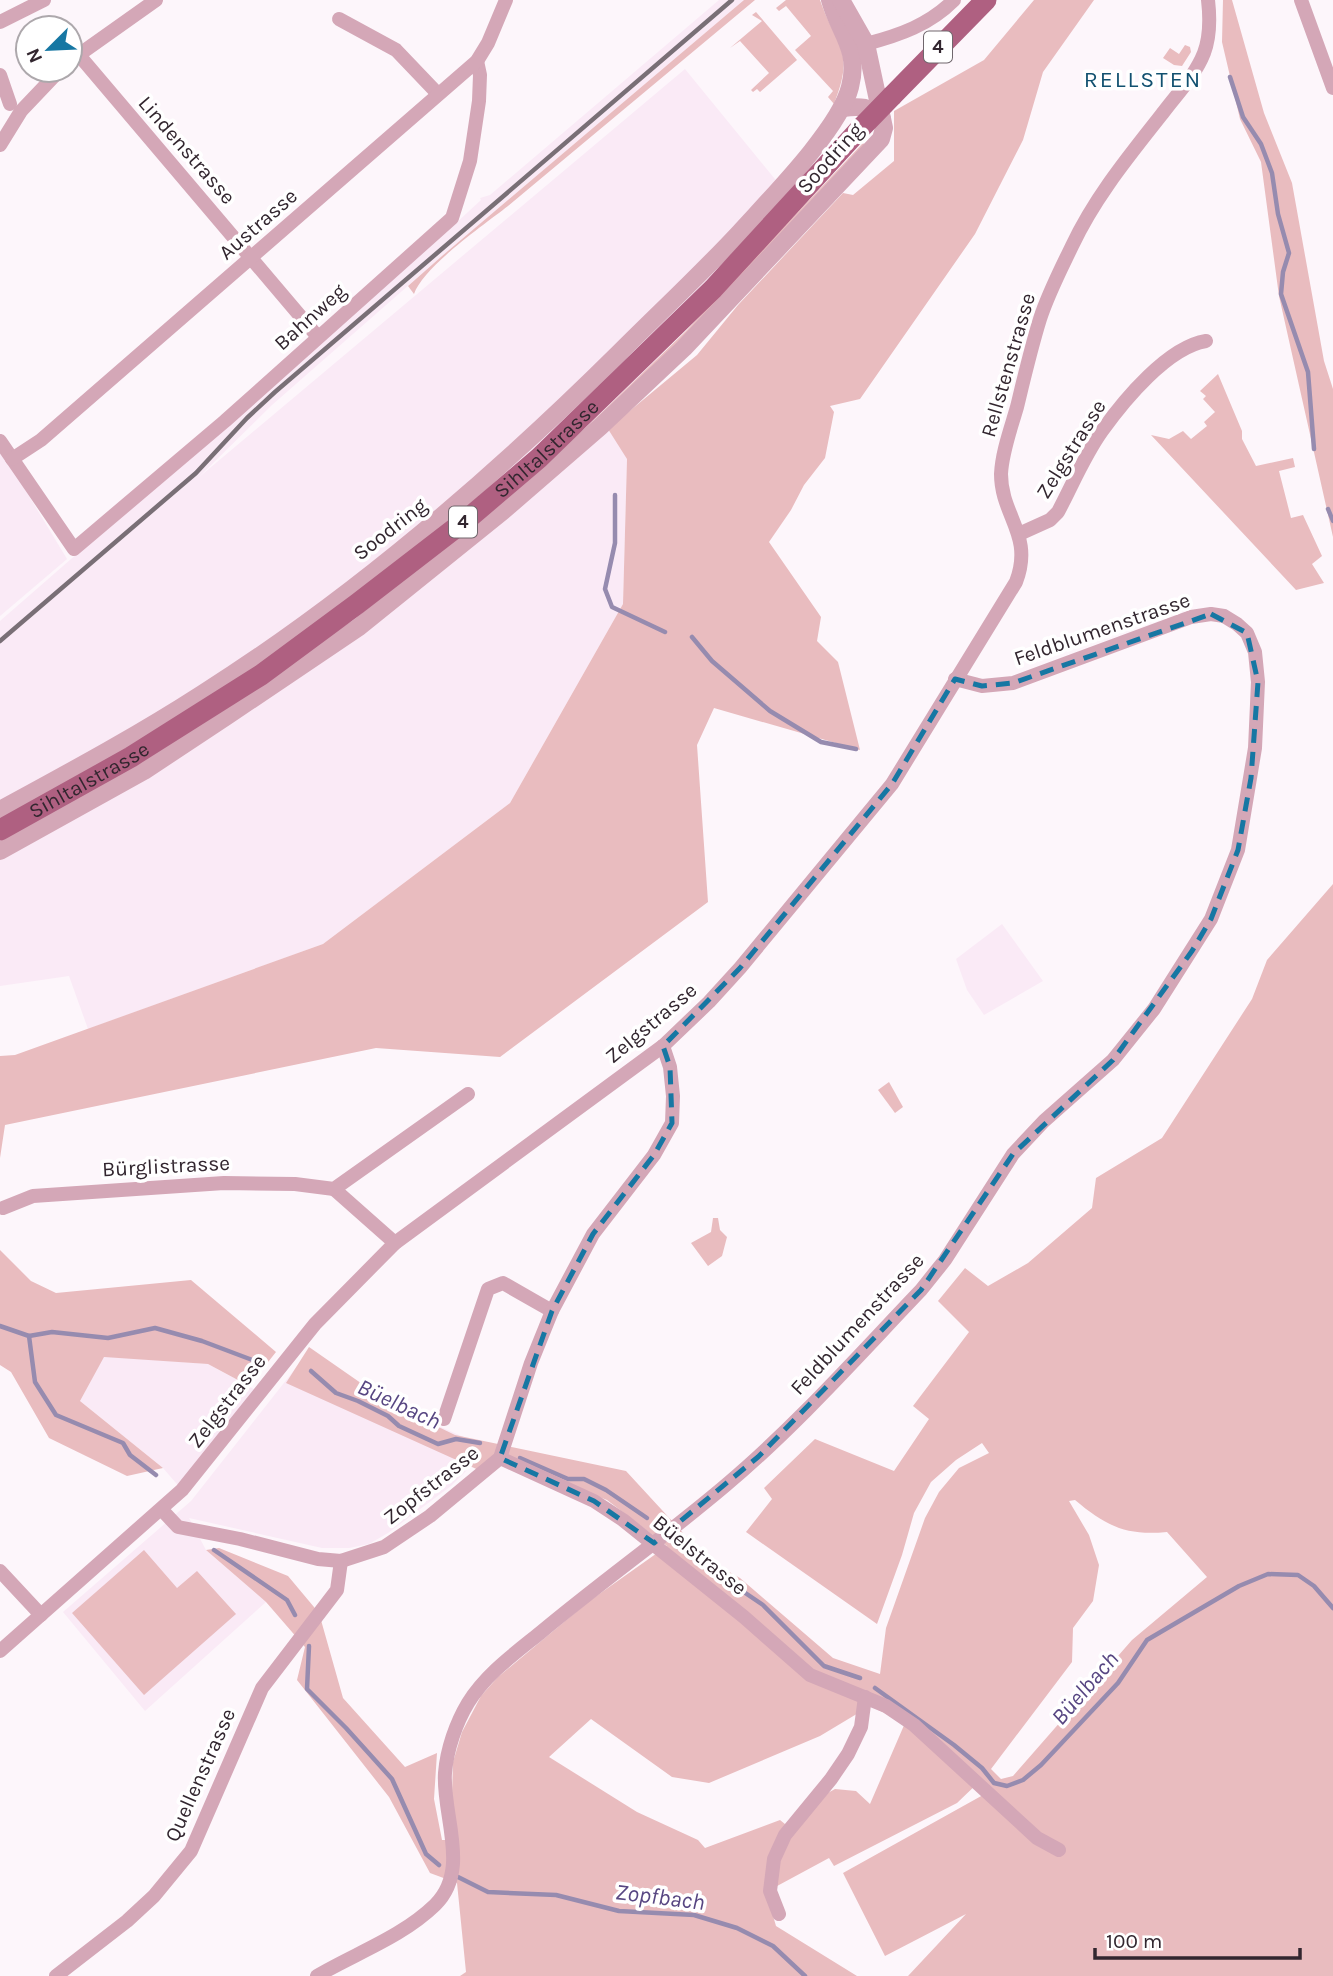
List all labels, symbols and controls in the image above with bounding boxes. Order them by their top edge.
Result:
north arrow [14,14,84,84]
road number: 4 [924,32,952,62]
text: N [22,45,47,66]
district label: RELLSTEN [1084,66,1202,93]
street label: Lindenstrasse [133,91,241,209]
street label: Soodring [792,118,868,198]
street label: Austrasse [214,184,302,264]
street label: Bahnweg [269,279,351,355]
street label: Rellstenstrasse [976,290,1040,440]
street label: Sihltalstrasse [489,395,604,503]
street label: Zelgstrasse [1031,395,1111,503]
street label: Soodring [349,493,432,565]
road number: 4 [449,506,477,538]
street label: Feldblumenstrasse [1011,588,1193,670]
street label: Sihltalstrasse [25,737,153,823]
street label: Zelgstrasse [600,978,702,1068]
street label: Bürglistrasse [101,1151,231,1181]
street label: Feldblumenstrasse [785,1248,929,1400]
street label: Zelgstrasse [183,1350,271,1452]
water label: Büelbach [353,1373,445,1435]
street label: Zopfstrasse [379,1441,483,1529]
street label: Büelstrasse [648,1510,752,1600]
water label: Büelbach [1046,1646,1124,1730]
street label: Quellenstrasse [160,1705,240,1845]
water label: Zopfbach [614,1878,706,1916]
scale bar [1095,1916,1300,1960]
text: 100 m [1106,1929,1163,1953]

